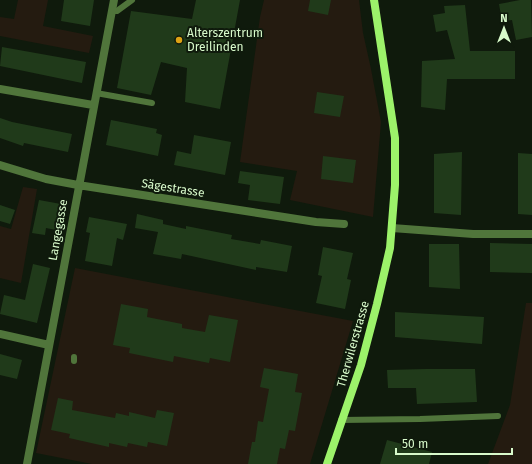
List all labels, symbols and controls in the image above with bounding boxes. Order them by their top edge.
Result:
north arrow [484,8,524,48]
text: N [500,12,508,25]
place label: Alterszentrum Dreilinden [187,26,263,54]
marker: Alterszentrum Dreilinden [174,35,184,45]
street label: Sägestrasse [140,176,206,200]
street label: Langegasse [46,198,70,262]
street label: Therwilerstrasse [334,299,372,389]
scale bar [396,430,512,456]
text: 50 m [402,437,428,451]

